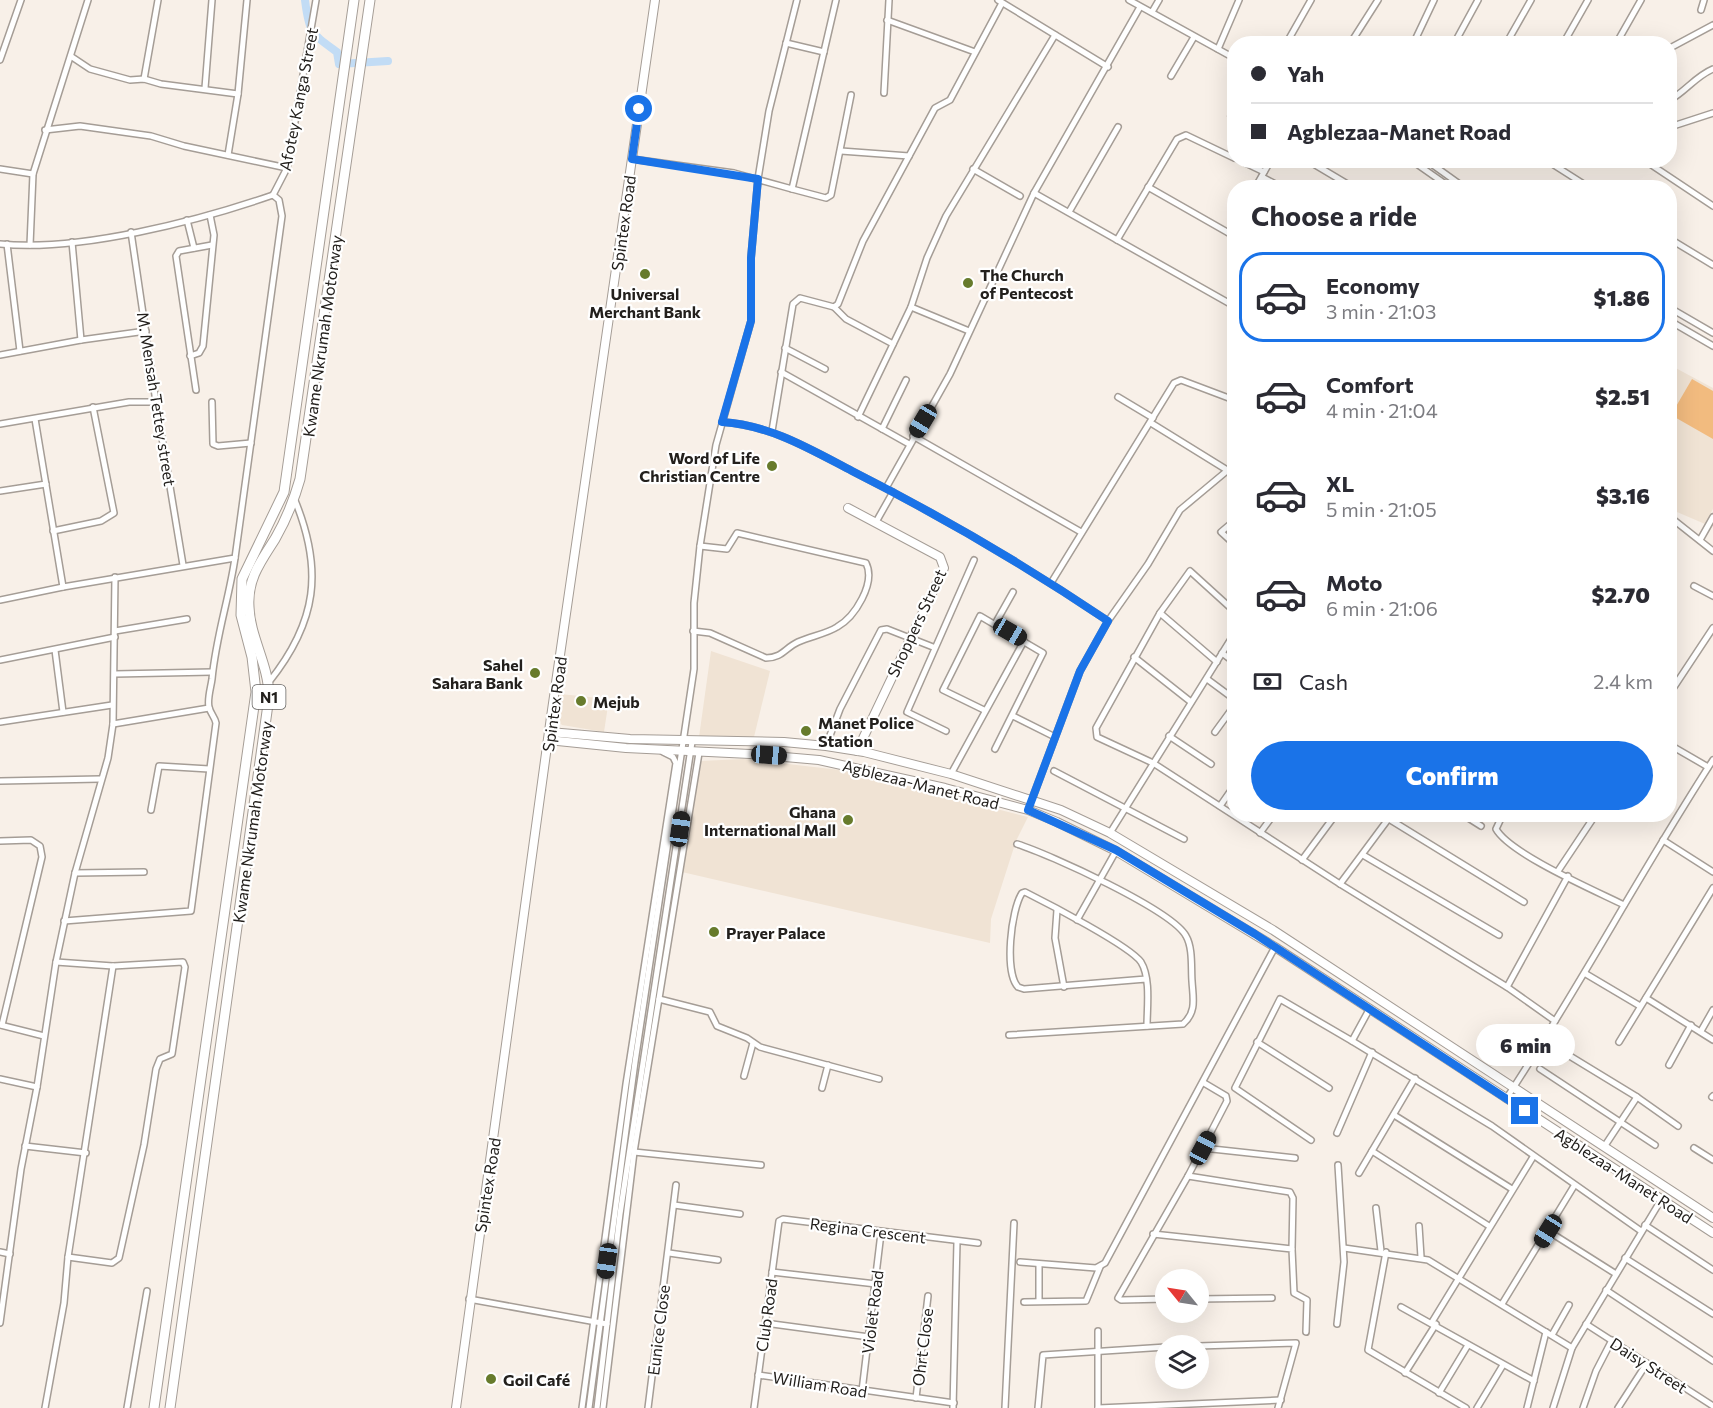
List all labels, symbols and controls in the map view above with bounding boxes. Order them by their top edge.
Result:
street label: Afotey Kanga Street [275,25,321,172]
text: Yah [1287,60,1324,87]
route start [625,95,652,122]
text: Agblezaa-Manet Road [1287,118,1511,145]
street label: Spintex Road [607,174,639,272]
text: Choose a ride [1251,199,1417,232]
street label: Kwame Nkrumah Motorway [298,234,346,438]
place label: The Church of Pentecost [980,265,1074,302]
marker: Universal Merchant Bank [638,267,652,281]
icon: car [1254,270,1308,324]
text: Economy [1326,272,1420,299]
marker: The Church of Pentecost [961,276,975,290]
place label: Universal Merchant Bank [589,284,702,321]
text: $1.86 [1594,284,1650,311]
text: 3 min · 21:03 [1326,299,1436,323]
street label: M. Mensah Tettey street [134,311,180,488]
icon: car [1254,369,1308,423]
text: Comfort [1326,371,1414,398]
text: $2.51 [1595,383,1650,410]
text: 4 min · 21:04 [1326,398,1438,422]
car [906,401,940,441]
place label: Word of Life Christian Centre [639,448,760,485]
marker: Word of Life Christian Centre [765,459,779,473]
icon: car [1254,468,1308,522]
text: XL [1326,470,1354,497]
text: $3.16 [1596,482,1650,509]
text: 5 min · 21:05 [1326,497,1437,521]
street label: Shoppers Street [883,565,950,680]
icon: car [1254,567,1308,621]
text: Moto [1326,569,1382,596]
text: $2.70 [1592,581,1650,608]
text: 6 min · 21:06 [1326,596,1438,620]
car [990,615,1030,649]
place label: Sahel Sahara Bank [432,655,524,692]
street label: Spintex Road [538,655,570,753]
icon: cash [1251,665,1284,698]
marker: Sahel Sahara Bank [528,666,542,680]
text: Cash [1299,668,1348,695]
text: 2.4 km [1593,669,1653,693]
road number: N1 [252,685,286,709]
place label: Mejub [593,692,640,711]
marker: Mejub [574,694,588,708]
place label: Manet Police Station [818,713,914,750]
street label: Kwame Nkrumah Motorway [228,720,276,924]
marker: Manet Police Station [799,724,813,738]
button: Confirm [1251,741,1653,810]
car [750,745,788,765]
street label: Agblezaa-Manet Road [841,755,1001,813]
place label: Ghana International Mall [704,802,836,839]
car [669,810,691,848]
marker: Ghana International Mall [841,813,855,827]
place label: Prayer Palace [726,923,825,942]
marker: Prayer Palace [707,925,721,939]
callout: 6 min [1476,1024,1574,1066]
text: 6 min [1500,1033,1551,1057]
route end [1511,1097,1538,1124]
street label: Agblezaa-Manet Road [1551,1123,1697,1227]
car [1187,1128,1219,1168]
street label: Spintex Road [470,1136,504,1234]
car [1531,1211,1565,1251]
street label: Regina Crescent [809,1213,928,1247]
car [596,1242,618,1280]
street label: Violet Road [857,1269,887,1355]
north arrow [1155,1269,1209,1323]
map controls [1155,1269,1209,1389]
street label: Club Road [751,1277,781,1353]
street label: Eunice Close [643,1284,673,1376]
street label: Ohrt Close [908,1307,936,1387]
street label: Daisy Street [1607,1333,1691,1397]
button: layers [1155,1335,1209,1389]
street label: William Road [771,1367,869,1401]
place label: Goil Café [503,1370,570,1389]
marker: Goil Café [484,1372,498,1386]

